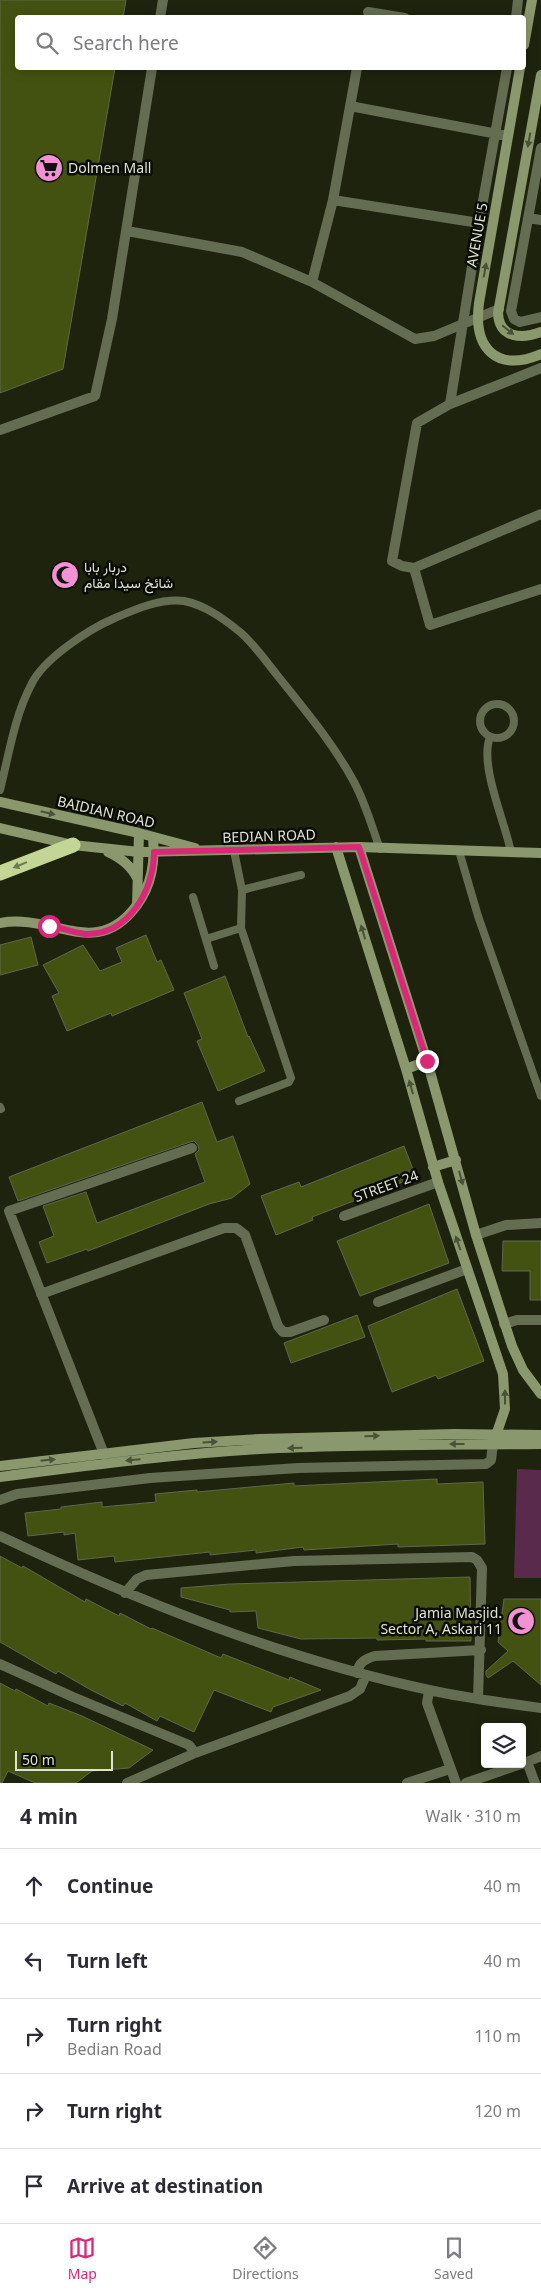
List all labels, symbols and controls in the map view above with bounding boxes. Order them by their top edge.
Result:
search box [15,15,526,70]
icon: search [33,29,61,57]
text: Search here [73,30,179,56]
one-way arrow [525,132,533,148]
supermarket icon: Dolmen Mall [34,153,64,183]
place label: Dolmen Mall [68,158,151,177]
street label: AVENUE 5 [462,201,491,269]
one-way arrow [481,262,489,278]
one-way arrow [502,325,515,336]
place label: دربار بابا شائخ سیدا مقام [84,557,173,594]
mosque icon: دربار بابا شائخ سیدا مقام [50,560,80,590]
street label: BAIDIAN ROAD [55,791,157,832]
one-way arrow [40,809,55,817]
street label: BEDIAN ROAD [222,824,316,847]
one-way arrow [12,861,27,869]
route start [38,915,61,938]
one-way arrow [358,924,366,939]
route end [416,1050,439,1073]
one-way arrow [406,1080,414,1095]
street label: STREET 24 [351,1165,421,1206]
one-way arrow [457,1171,465,1186]
one-way arrow [454,1235,462,1250]
one-way arrow [502,1389,510,1405]
one-way arrow [364,1432,380,1440]
one-way arrow [202,1437,218,1445]
one-way arrow [449,1440,465,1448]
one-way arrow [287,1444,303,1452]
one-way arrow [41,1456,57,1464]
one-way arrow [125,1456,141,1464]
place label: Jamia Masjid. Sector A, Askari 11 [380,1603,502,1638]
mosque icon: Jamia Masjid. Sector A, Askari 11 [506,1606,536,1636]
map controls [481,1723,526,1768]
button: layers [481,1723,526,1768]
scale bar [15,1748,112,1771]
text: 50 m [22,1750,55,1769]
text: 4 min [20,1802,78,1830]
text: Walk · 310 m [426,1805,521,1827]
icon: ahead [20,1872,48,1900]
text: Continue [67,1873,153,1899]
text: 40 m [484,1875,521,1897]
icon: left [20,1947,48,1975]
text: Turn left [67,1948,148,1974]
text: 40 m [484,1950,521,1972]
text: Turn right [67,2012,162,2038]
icon: right [20,2022,48,2050]
text: 110 m [474,2025,521,2047]
text: Bedian Road [67,2038,162,2060]
icon: right [20,2097,48,2125]
text: Turn right [67,2098,162,2124]
text: 120 m [474,2100,521,2122]
icon: arrive [20,2172,48,2200]
text: Arrive at destination [67,2173,263,2199]
tab: Map [68,2234,97,2283]
tab: Directions [232,2234,299,2283]
tab: Saved [434,2234,473,2283]

